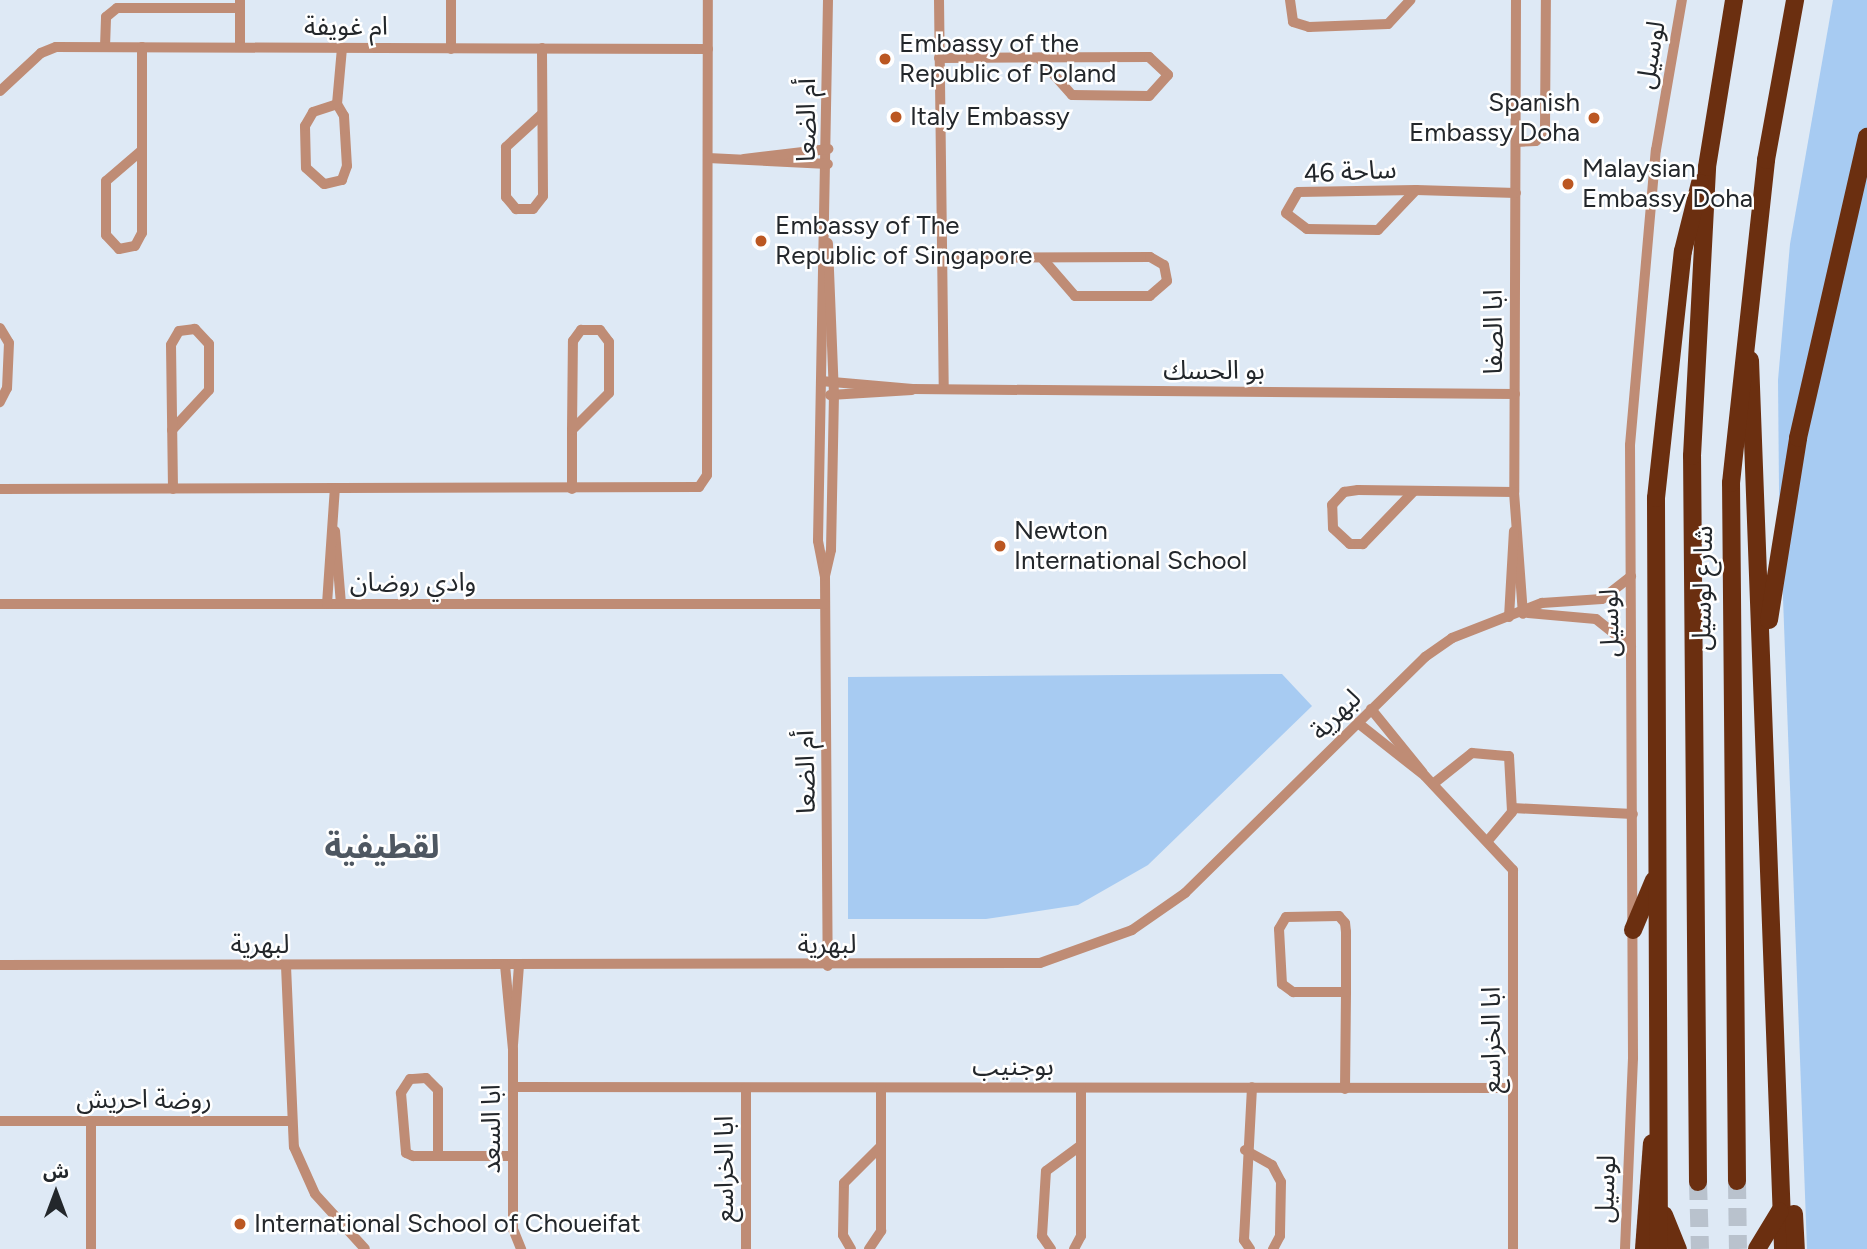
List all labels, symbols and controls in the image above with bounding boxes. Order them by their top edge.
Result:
street label: ام غويفة [304,11,388,43]
street label: لوسيل [1630,19,1672,91]
place label: Embassy of the Republic of Poland [899,28,1117,90]
marker: Embassy of the Republic of Poland [877,51,893,67]
street label: أم الضعا [791,78,823,162]
place label: Spanish Embassy Doha [1409,87,1580,148]
place label: Italy Embassy [910,101,1070,133]
marker: Italy Embassy [888,109,904,125]
marker: Spanish Embassy Doha [1586,110,1602,126]
place label: Malaysian Embassy Doha [1582,153,1753,214]
street label: ساحة 46 [1303,154,1397,190]
marker: Malaysian Embassy Doha [1560,176,1576,192]
place label: Embassy of The Republic of Singapore [775,210,1032,272]
marker: Embassy of The Republic of Singapore [753,233,769,249]
street label: ابا الصفا [1478,289,1510,375]
street label: بو الحسك [1163,355,1265,387]
place label: Newton International School [1014,515,1247,576]
street label: شارع لوسيل [1686,525,1720,651]
marker: Newton International School [992,538,1008,554]
street label: وادي روضان [350,567,476,599]
street label: لوسيل [1594,589,1626,657]
street label: لبهرية [1304,683,1368,747]
street label: أم الضعا [790,730,822,814]
district label: لقطيفية [324,827,440,867]
street label: لبهرية [231,929,289,961]
street label: لبهرية [798,929,856,961]
street label: ابا الخراسع [1476,987,1508,1093]
street label: بوجنيب [972,1051,1054,1083]
street label: روضة احريش [76,1084,212,1116]
street label: ابا السعد [476,1084,508,1174]
street label: ابا الخراسع [709,1116,741,1222]
street label: لوسيل [1589,1154,1623,1224]
north arrow [21,1158,91,1228]
text: ش [43,1160,69,1183]
place label: International School of Choueifat [254,1208,641,1240]
marker: International School of Choueifat [232,1216,248,1232]

